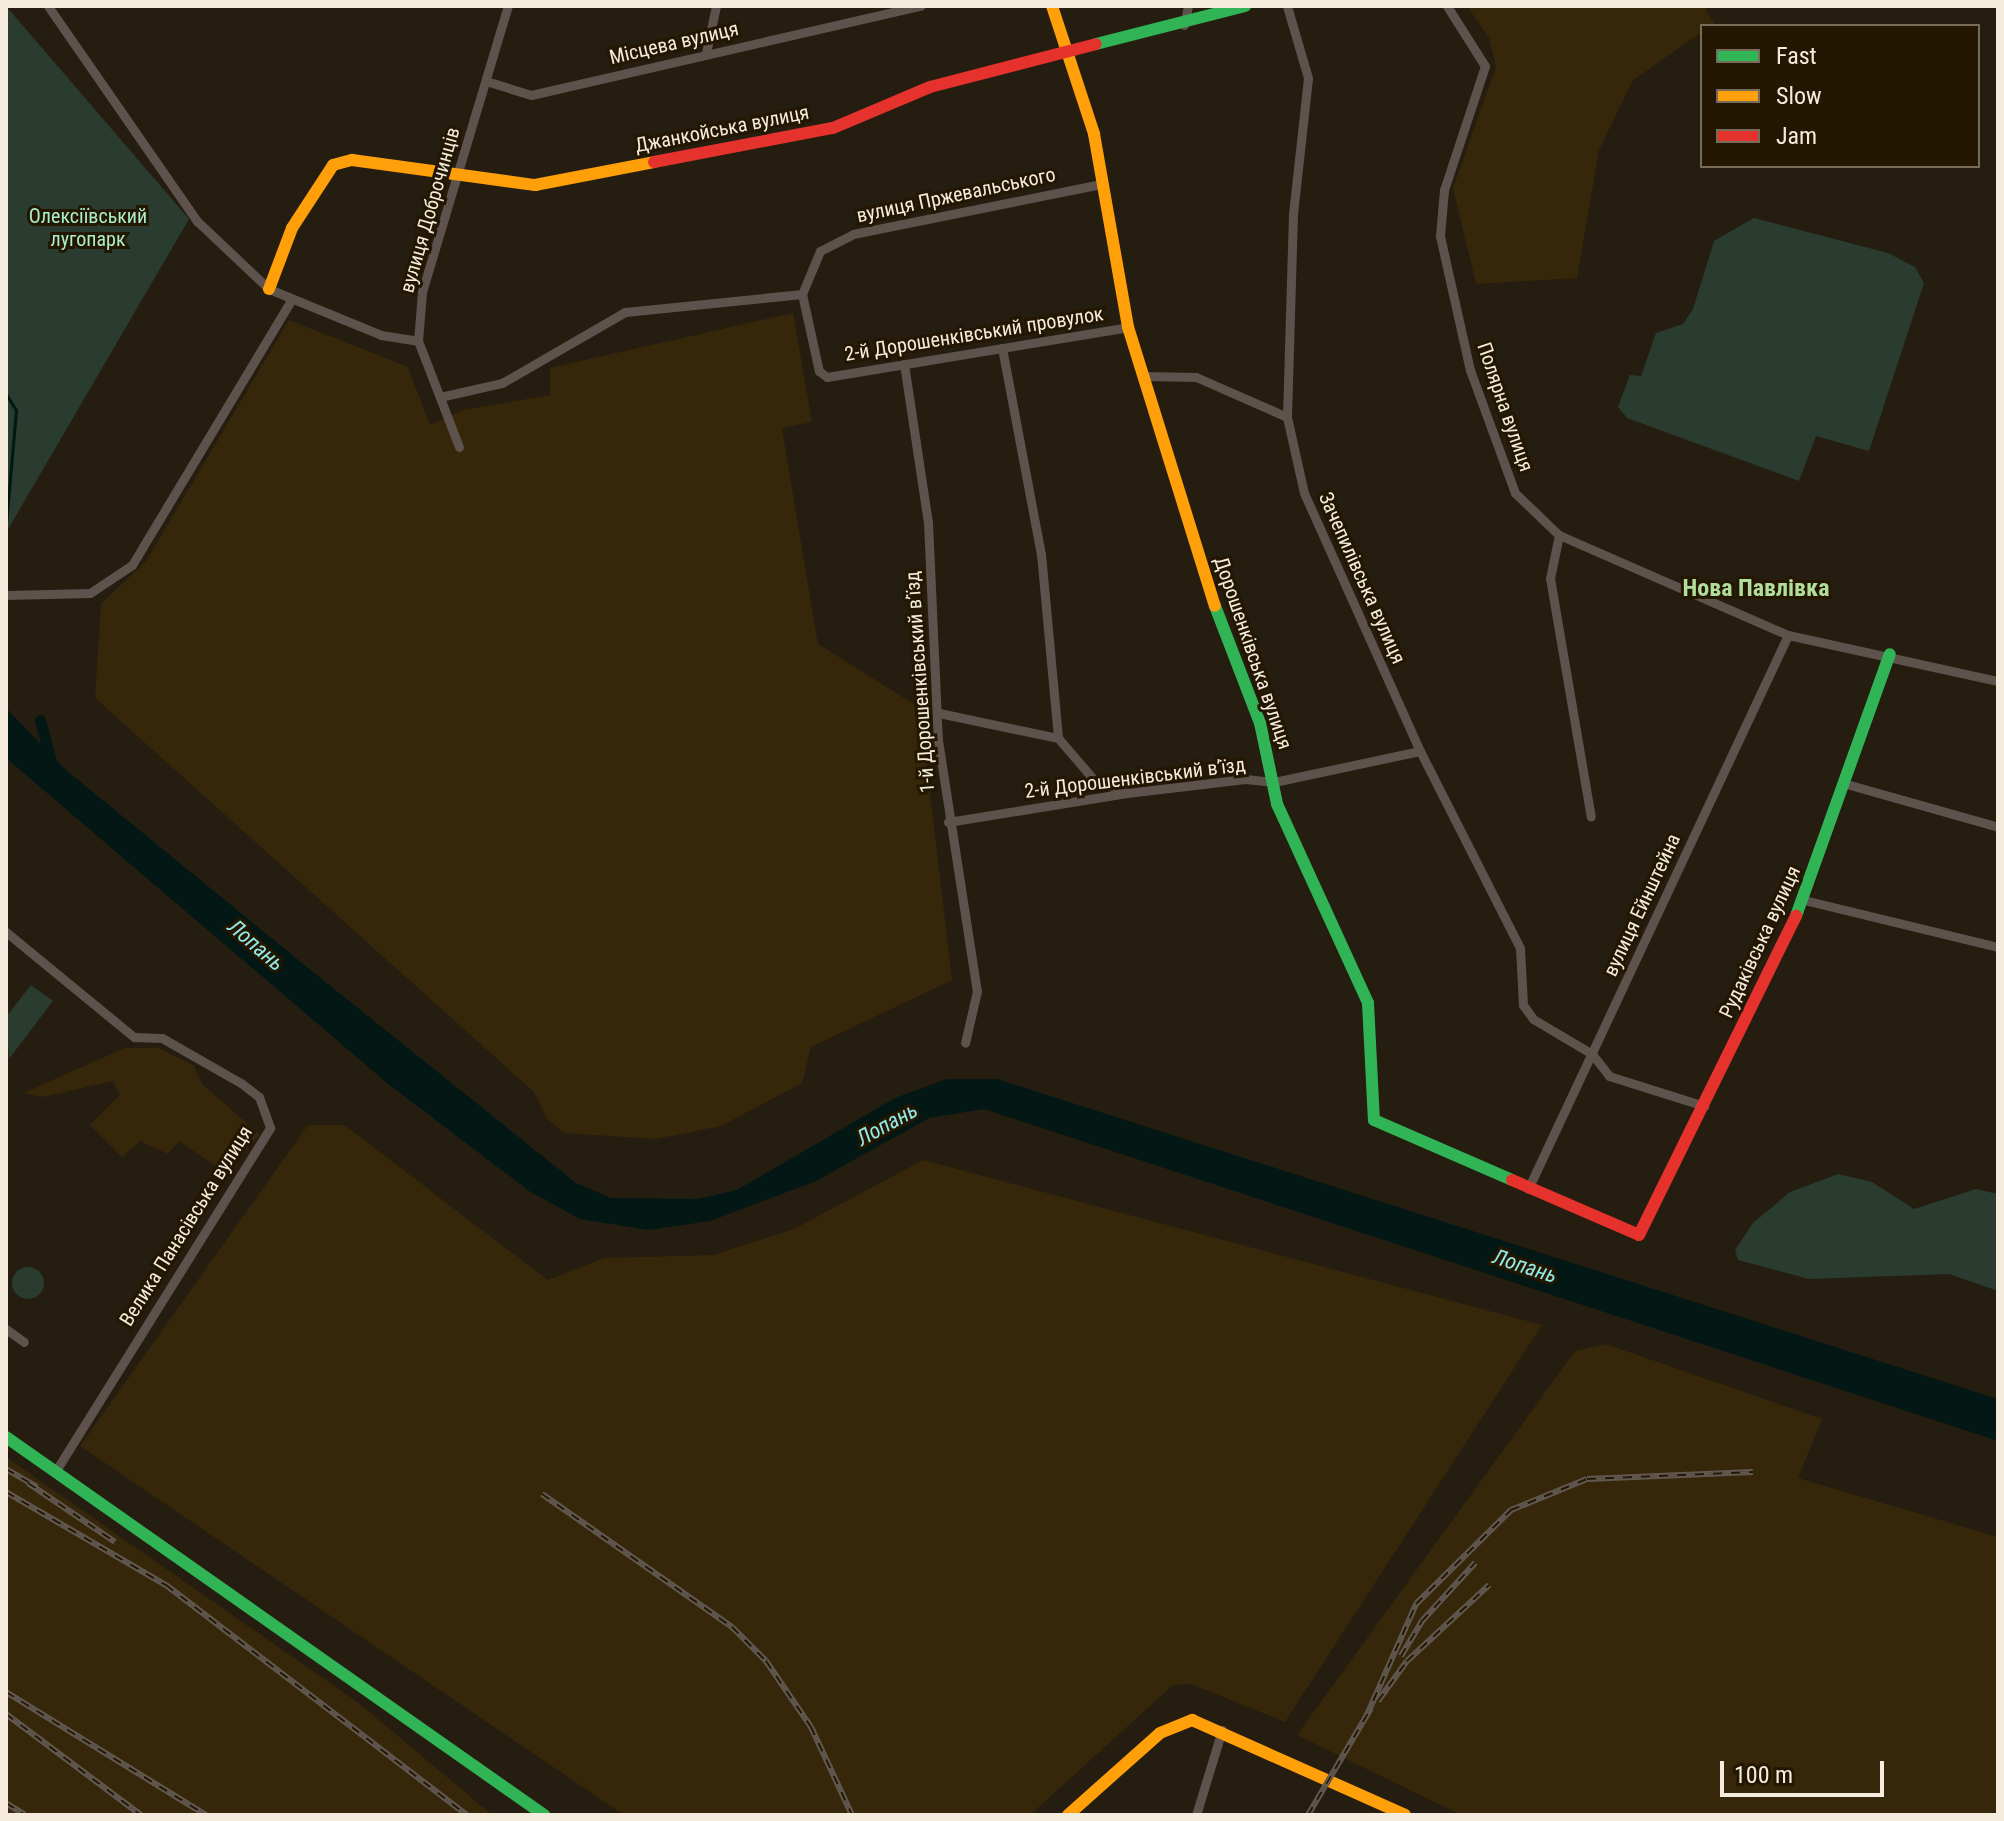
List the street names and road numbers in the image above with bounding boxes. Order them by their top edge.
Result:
street label: Місцева вулиця [607,17,741,69]
street label: Джанкойська вулиця [633,100,811,158]
street label: вулиця Доброчинців [395,125,465,295]
street label: вулиця Пржевальського [854,162,1058,228]
street label: 2-й Дорошенківський провулок [843,302,1105,366]
street label: Полярна вулиця [1472,339,1538,475]
street label: Зачепилівська вулиця [1313,488,1411,668]
street label: Дорошенківська вулиця [1209,554,1297,752]
street label: 1-й Дорошенківський в’їзд [900,570,940,794]
street label: 2-й Дорошенківський в’їзд [1023,753,1247,803]
street label: вулиця Ейнштейна [1598,830,1686,980]
street label: Рудаківська вулиця [1714,862,1806,1022]
street label: Велика Панасівська вулиця [115,1122,257,1330]

